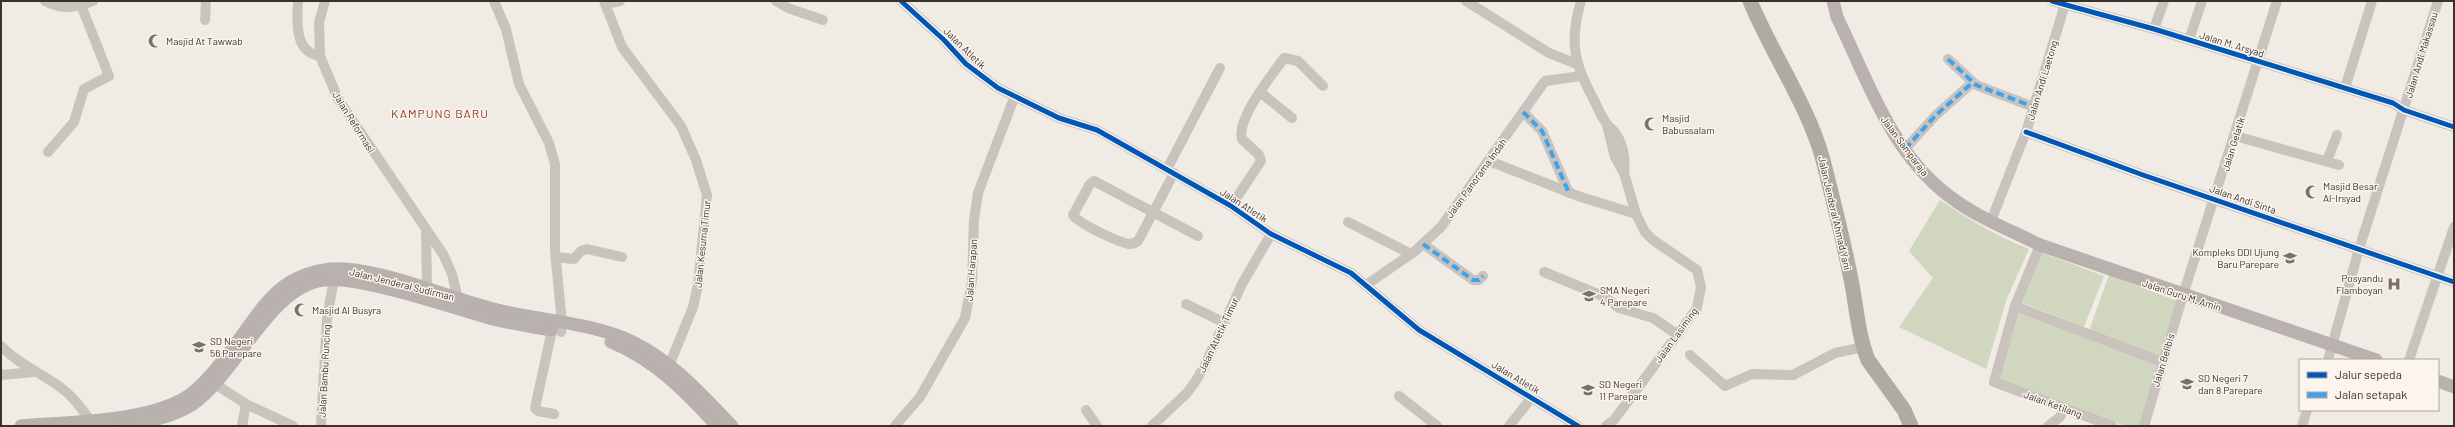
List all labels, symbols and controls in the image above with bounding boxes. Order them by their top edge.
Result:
street label: Jalan Andi Makassau [2402,11,2440,99]
street label: Jalan Atletik [941,25,989,71]
street label: Jalan M. Arsyad [2198,28,2266,60]
mosque icon: Masjid At Tawwab [147,33,163,49]
place label: Masjid At Tawwab [166,35,243,47]
street label: Jalan Andi Laetong [2024,39,2060,121]
street label: Jalan Reformasi [330,89,378,155]
district label: KAMPUNG BARU [391,106,489,120]
place label: Masjid Babussalam [1662,112,1714,136]
street label: Jalan Samparaja [1879,114,1931,178]
mosque icon: Masjid Babussalam [1643,116,1659,132]
street label: Jalan Gelatik [2219,116,2247,172]
street label: Jalan Panorama Indah [1443,136,1509,220]
street label: Jalan Jenderal Ahmad Yani [1816,155,1854,271]
place label: Masjid Besar Al-Irsyad [2323,180,2378,204]
street label: Jalan Andi Sinta [2208,182,2278,216]
mosque icon: Masjid Besar Al-Irsyad [2304,184,2320,200]
street label: Jalan Atletik [1218,185,1270,225]
street label: Jalan Kesuma Timur [691,199,713,288]
street label: Jalan Harapan [963,239,979,301]
place label: Kompleks DDI Ujung Baru Parepare [2192,246,2279,270]
school or university icon: Kompleks DDI Ujung Baru Parepare [2282,250,2298,266]
street label: Jalan Jenderal Sudirman [348,265,456,303]
place label: Posyandu Flamboyan [2336,272,2383,296]
hospital icon: Posyandu Flamboyan [2386,276,2402,292]
street label: Jalan Guru M. Amin [2141,277,2223,313]
place label: SMA Negeri 4 Parepare [1600,284,1650,308]
school or university icon: SMA Negeri 4 Parepare [1581,288,1597,304]
street label: Jalan Atletik Timur [1195,295,1241,374]
mosque icon: Masjid Al Busyra [293,302,309,318]
place label: Masjid Al Busyra [312,304,381,316]
street label: Jalan Lasiming [1652,305,1700,365]
street label: Jalan Bambu Runcing [316,324,332,418]
street label: Jalan Belibis [2149,332,2177,388]
place label: SD Negeri 56 Parepare [210,335,262,359]
school or university icon: SD Negeri 56 Parepare [191,339,207,355]
street label: Jalan Atletik [1490,358,1542,396]
legend [2299,359,2439,411]
text: Jalur sepeda [2335,367,2402,381]
place label: SD Negeri 7 dan 8 Parepare [2198,372,2263,396]
school or university icon: SD Negeri 7 dan 8 Parepare [2179,376,2195,392]
place label: SD Negeri 11 Parepare [1599,378,1648,402]
school or university icon: SD Negeri 11 Parepare [1580,382,1596,398]
text: Jalan setapak [2335,387,2407,401]
street label: Jalan Ketilang [2022,388,2084,420]

